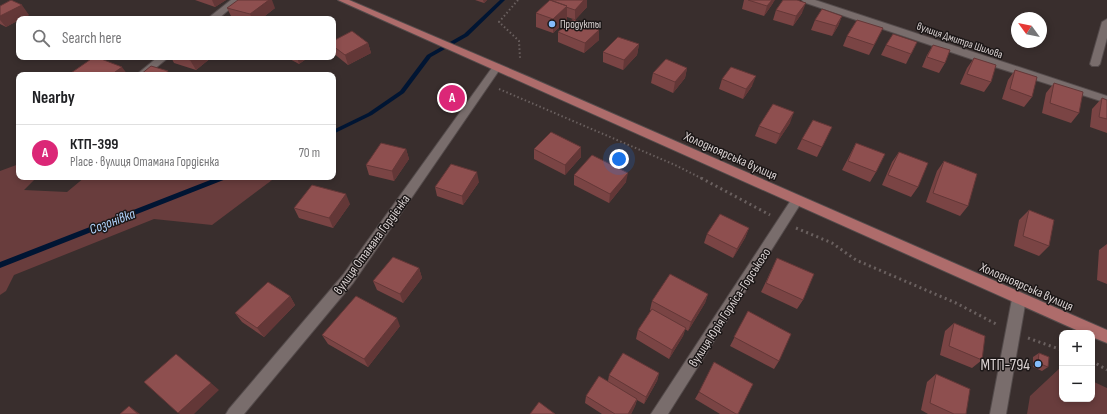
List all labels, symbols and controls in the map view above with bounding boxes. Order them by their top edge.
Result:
north arrow [1011,12,1047,48]
search box [16,16,336,60]
place label: Продукты [560,18,601,31]
marker: Продукты [547,19,557,29]
street label: вулиця Дмитра Шилова [915,20,1005,61]
icon: search [30,27,52,49]
text: Search here [62,29,122,48]
pin: A [439,83,465,113]
text: Nearby [32,88,75,108]
street label: Холодноярська вулиця [681,128,780,184]
text: КТП-399 [70,135,118,154]
text: A [42,145,48,161]
text: 70 m [299,145,320,161]
your location [609,149,629,169]
text: Place · вулиця Отамана Гордієнка [70,154,219,170]
street label: вулиця Отамана Гордієнка [330,192,413,298]
water label: Созонівка [87,205,138,238]
street label: вулиця Юрія Горліса-Горського [685,245,774,370]
street label: Холодноярська вулиця [977,259,1076,315]
map controls [1059,330,1095,402]
button: + [1059,330,1095,366]
place label: МТП-794 [980,356,1030,375]
marker: МТП-794 [1033,359,1043,369]
button: − [1059,366,1095,402]

